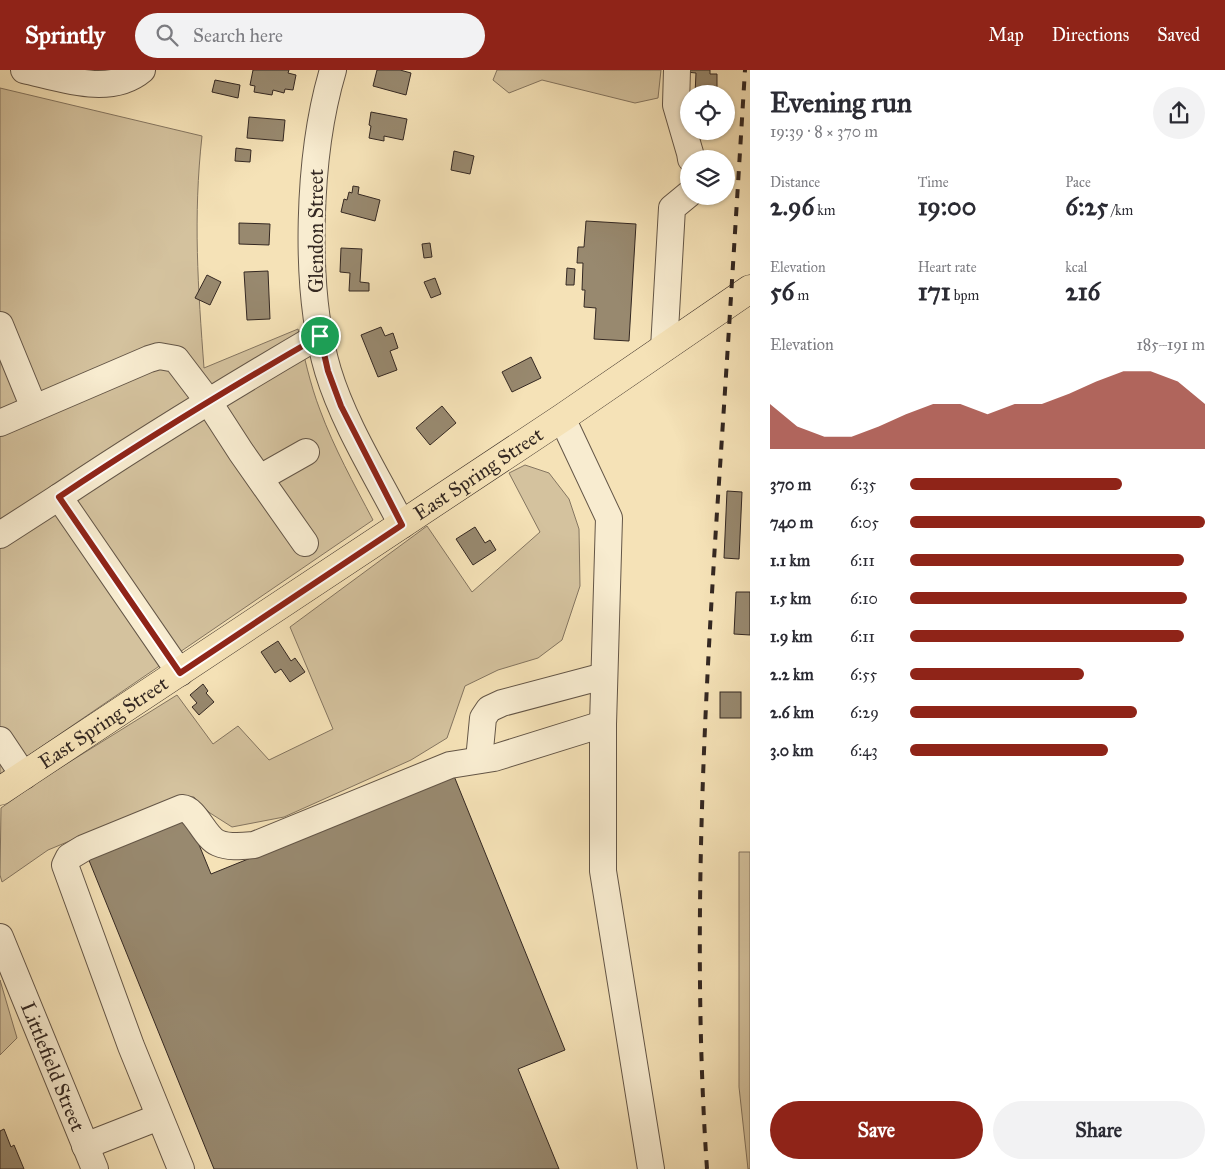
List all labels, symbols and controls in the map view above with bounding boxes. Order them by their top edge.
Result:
search box [135,13,485,58]
text: Sprintly [25,20,105,50]
icon: search [153,21,181,49]
text: Search here [193,24,283,47]
text: Map [988,24,1024,46]
text: Directions [1052,24,1129,46]
text: Saved [1157,24,1200,46]
map controls [680,85,735,205]
button: locate [680,85,735,140]
text: Evening run [770,85,912,120]
button: share [1153,87,1205,139]
text: 19:39 · 8 × 370 m [770,122,878,141]
button: layers [680,150,735,205]
street label: Glendon Street [304,169,328,293]
text: Distance [770,174,820,191]
text: Time [918,174,949,191]
text: Pace [1065,174,1091,191]
text: 2.96 [770,191,814,222]
text: 19:00 [918,191,976,222]
text: 6:25 [1065,191,1108,222]
text: km [814,202,836,219]
text: /km [1108,202,1133,219]
text: Elevation [770,259,826,276]
text: Heart rate [918,259,977,276]
text: kcal [1065,259,1087,276]
text: 56 [770,276,794,307]
text: 171 [918,276,951,307]
text: 216 [1065,276,1100,307]
text: m [794,287,809,304]
text: bpm [951,287,979,304]
pin [299,315,341,357]
icon: arrive [306,322,334,350]
text: Elevation [770,335,834,354]
text: 185–191 m [1136,335,1205,354]
street label: East Spring Street [409,422,547,525]
text: 370 m [770,475,811,494]
text: 6:35 [850,475,876,494]
text: 740 m [770,513,813,532]
text: 6:05 [850,513,879,532]
text: 1.1 km [770,551,810,570]
text: 6:11 [850,551,875,570]
text: 1.5 km [770,589,811,608]
text: 6:10 [850,589,878,608]
text: 1.9 km [770,627,813,646]
text: 6:11 [850,627,875,646]
text: 2.2 km [770,665,814,684]
text: 6:55 [850,665,877,684]
street label: East Spring Street [34,671,173,774]
text: 2.6 km [770,703,814,722]
text: 6:29 [850,703,879,722]
text: 3.0 km [770,741,813,760]
text: 6:43 [850,741,878,760]
street label: Littlefield Street [16,998,90,1135]
button: Save [770,1101,983,1159]
button: Share [993,1101,1205,1159]

